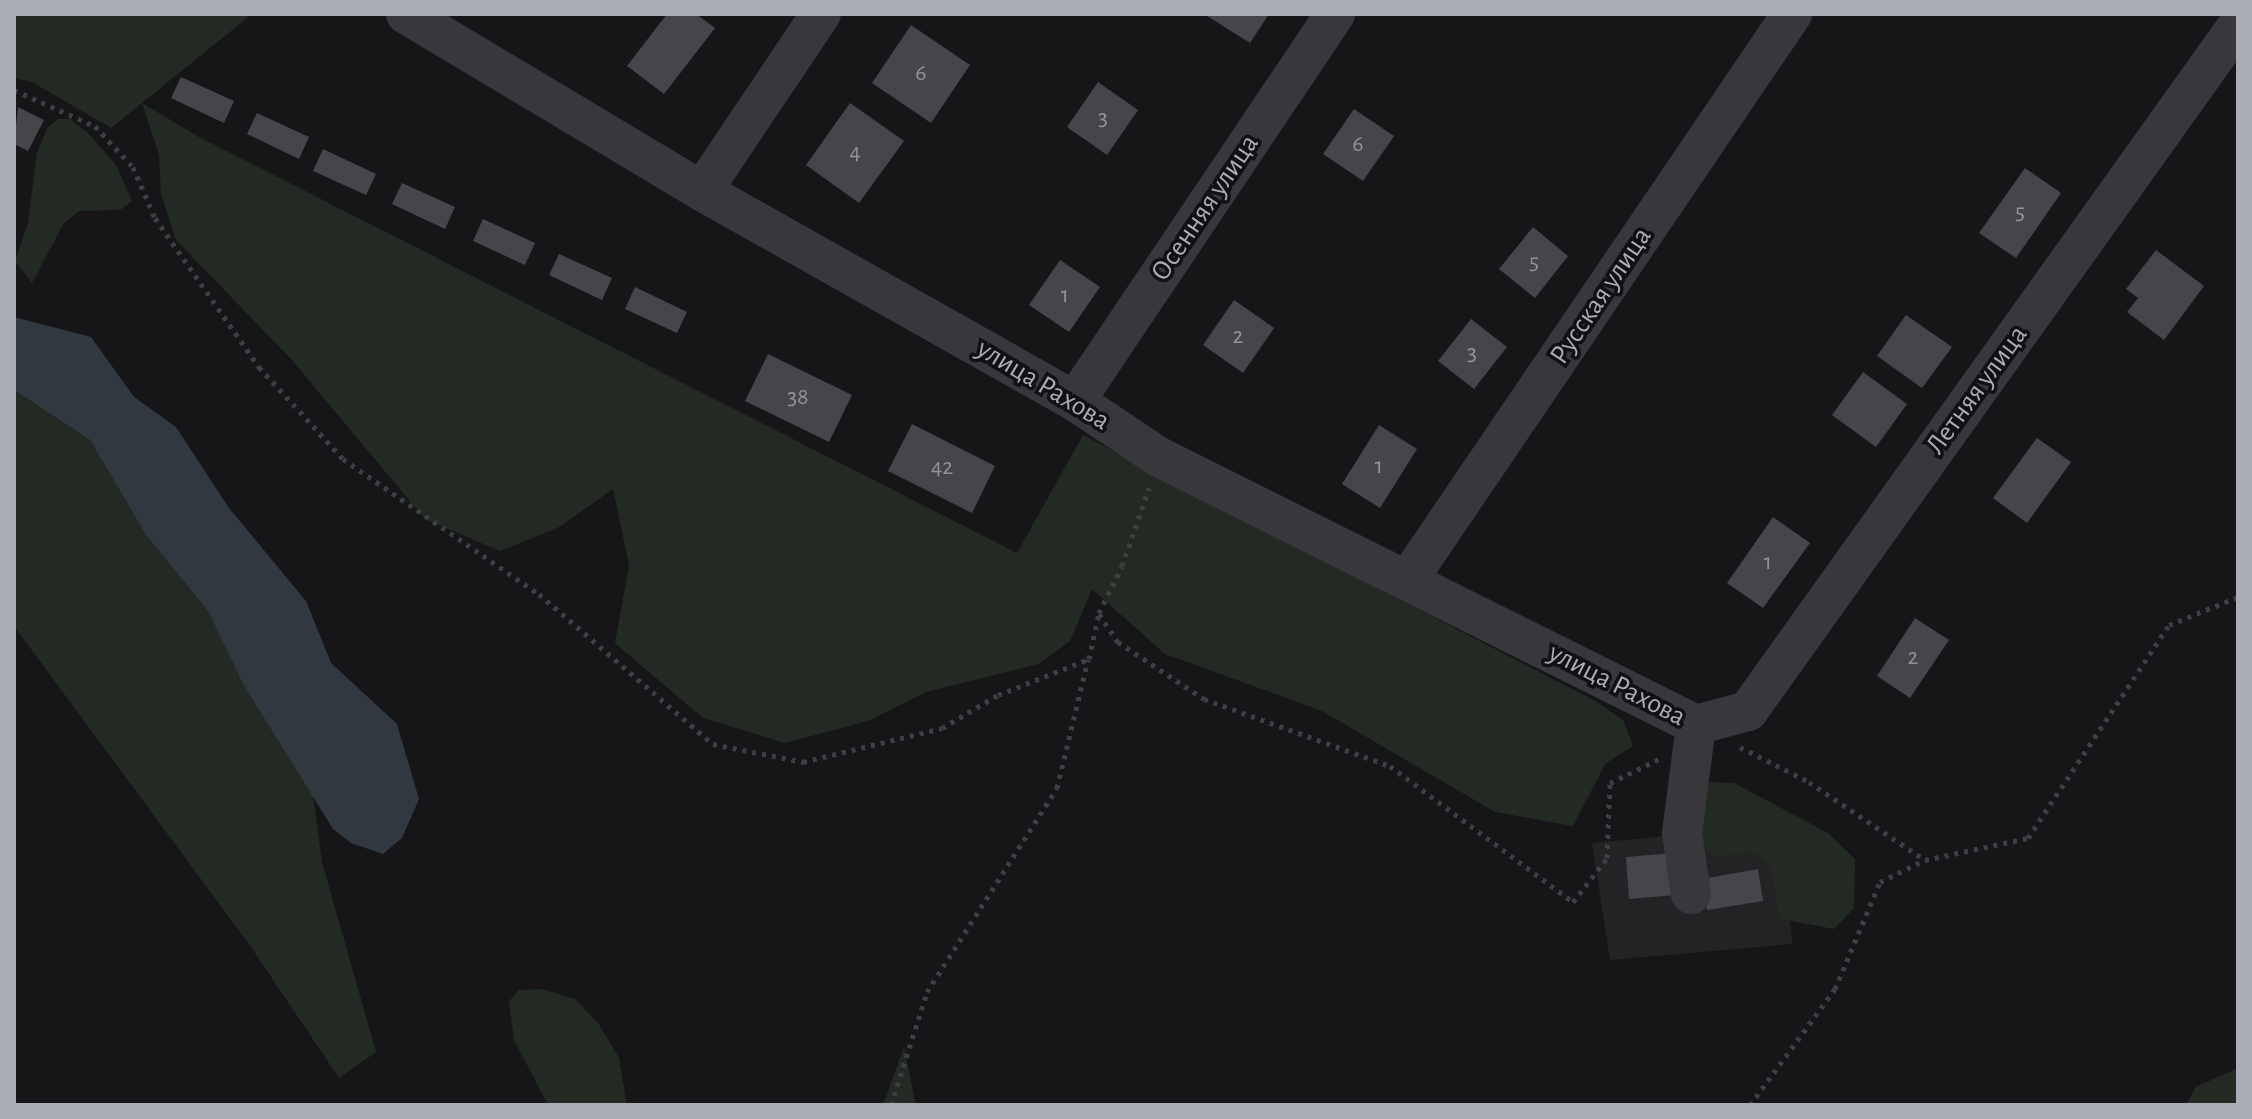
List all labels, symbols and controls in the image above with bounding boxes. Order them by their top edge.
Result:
house number: 6 [915,60,927,88]
house number: 3 [1098,105,1108,133]
street label: Осенняя улица [1144,128,1266,288]
house number: 6 [1352,131,1364,159]
house number: 4 [849,139,861,167]
house number: 5 [2015,199,2025,227]
street label: Русская улица [1543,221,1659,371]
house number: 5 [1529,249,1539,277]
house number: 1 [1061,282,1069,310]
street label: Летняя улица [1919,319,2035,461]
house number: 2 [1233,323,1243,351]
street label: улица Рахова [970,332,1116,438]
house number: 3 [1467,340,1477,368]
house number: 38 [787,384,809,412]
house number: 1 [1375,453,1383,481]
house number: 42 [931,454,953,482]
house number: 1 [1764,549,1772,577]
street label: улица Рахова [1543,636,1691,734]
house number: 2 [1908,644,1918,672]

